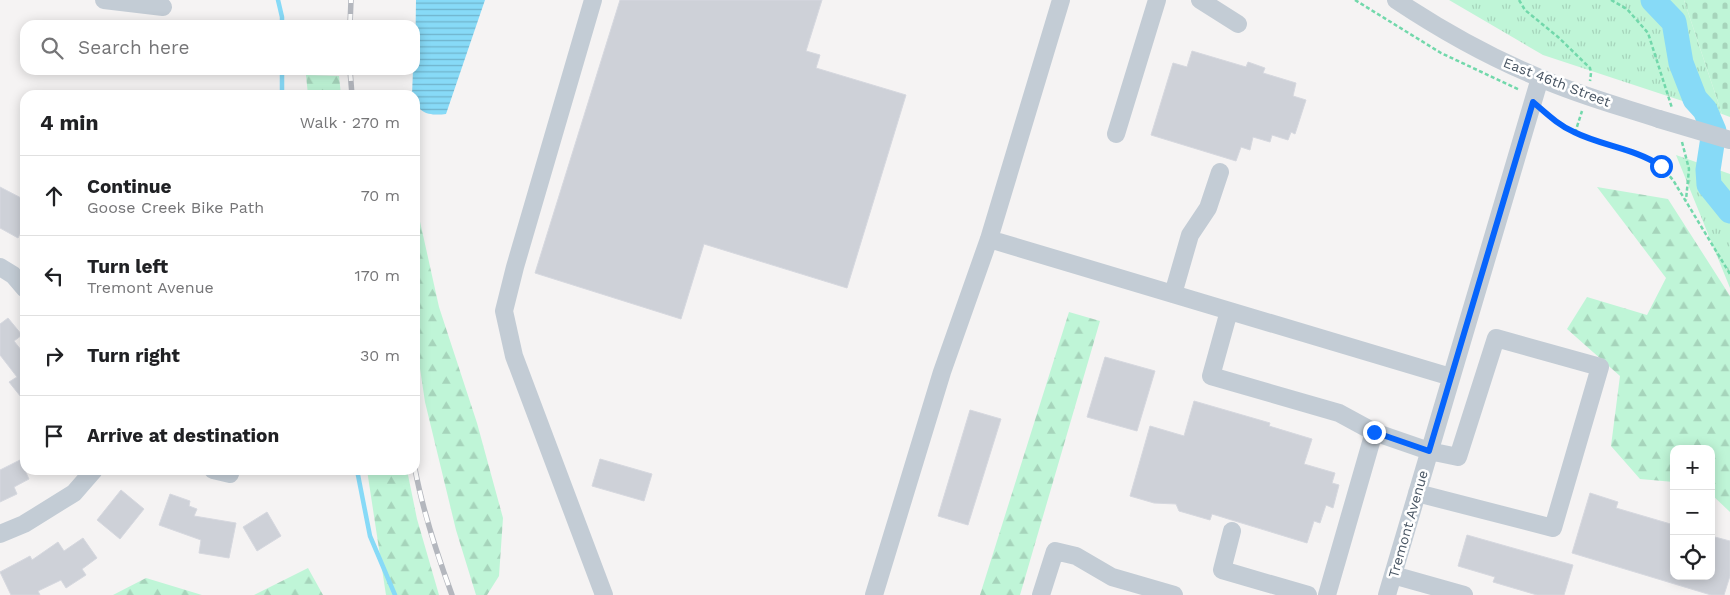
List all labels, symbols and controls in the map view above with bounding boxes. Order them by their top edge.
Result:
search box [20,20,420,75]
icon: search [38,34,66,62]
text: Search here [78,36,189,59]
street label: East 46th Street [1501,54,1613,110]
text: 4 min [40,110,98,135]
text: Walk · 270 m [300,113,400,132]
route start [1650,155,1673,178]
text: Continue [87,175,171,198]
icon: ahead [40,182,68,210]
text: 70 m [361,186,400,205]
text: Goose Creek Bike Path [87,198,264,217]
text: Turn left [87,255,168,278]
icon: left [40,262,68,290]
text: 170 m [354,266,400,285]
text: Tremont Avenue [87,278,214,297]
icon: right [40,342,68,370]
text: Turn right [87,344,180,367]
text: 30 m [360,346,400,365]
route end [1363,421,1386,444]
icon: arrive [40,422,68,450]
text: Arrive at destination [87,424,279,447]
map controls [1670,445,1715,580]
button: + [1670,445,1715,490]
street label: Tremont Avenue [1385,468,1431,580]
button: − [1670,490,1715,535]
button: locate [1670,535,1715,580]

